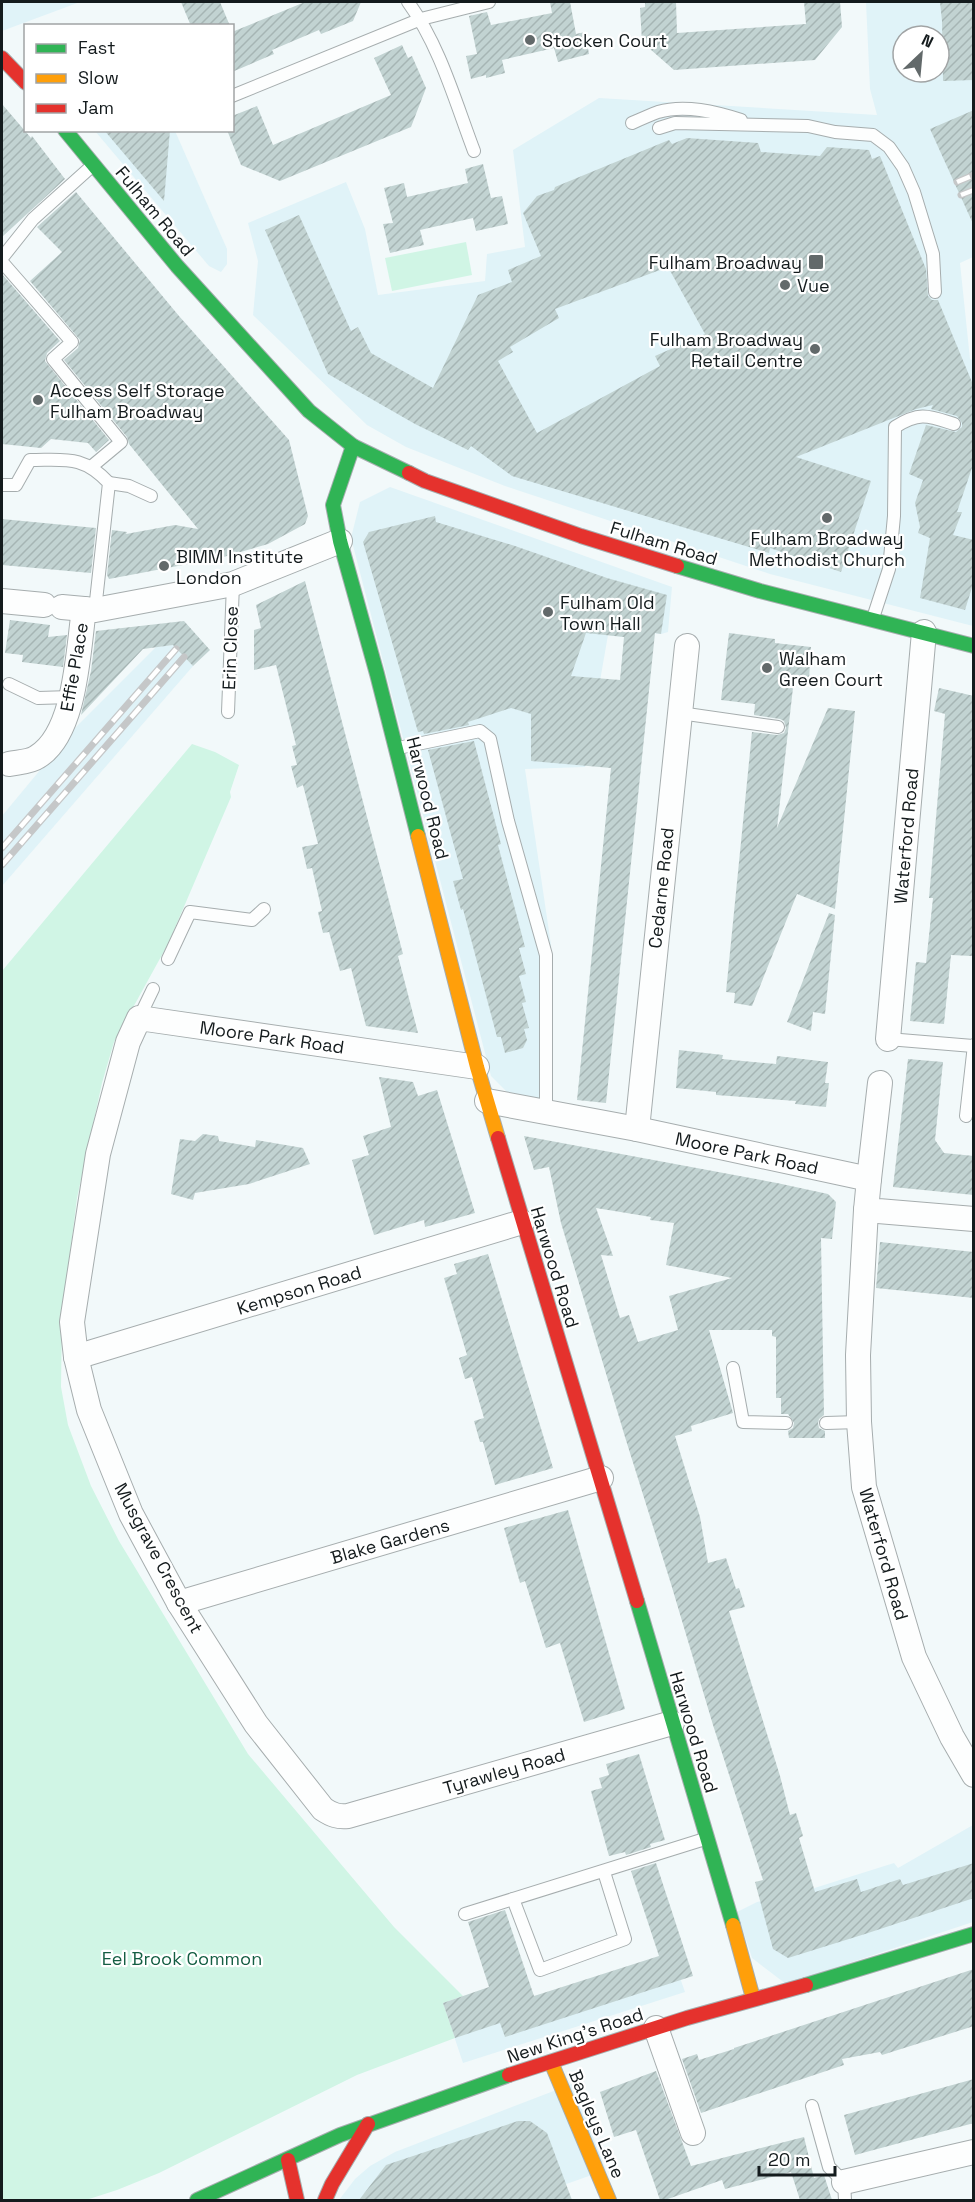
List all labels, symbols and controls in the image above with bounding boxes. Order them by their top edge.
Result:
legend [24,24,234,132]
north arrow [891,24,951,84]
place label: Stocken Court [542,29,667,52]
text: N [918,29,937,53]
marker: Stocken Court [523,33,537,47]
text: Fast [78,36,115,59]
text: Slow [78,66,119,89]
text: Jam [78,96,114,119]
street label: Fulham Road [111,161,199,261]
place label: Fulham Broadway [649,251,802,274]
marker: Fulham Broadway [807,253,825,271]
place label: Vue [797,274,830,297]
marker: Vue [778,278,792,292]
place label: Fulham Broadway Retail Centre [650,328,803,372]
marker: Fulham Broadway Retail Centre [808,342,822,356]
place label: Access Self Storage Fulham Broadway [50,379,225,423]
marker: Access Self Storage Fulham Broadway [31,393,45,407]
marker: Fulham Broadway Methodist Church [820,511,834,525]
street label: Fulham Road [608,516,720,570]
place label: Fulham Broadway Methodist Church [749,527,905,571]
place label: BIMM Institute London [176,545,303,589]
marker: BIMM Institute London [157,559,171,573]
place label: Fulham Old Town Hall [560,591,655,635]
marker: Fulham Old Town Hall [541,605,555,619]
street label: Erin Close [217,606,243,690]
street label: Effie Place [55,621,93,713]
place label: Walham Green Court [779,647,883,691]
marker: Walham Green Court [760,661,774,675]
street label: Harwood Road [402,734,454,862]
street label: Waterford Road [889,767,923,905]
street label: Cedarne Road [643,826,679,950]
street label: Moore Park Road [198,1015,346,1059]
street label: Moore Park Road [673,1127,821,1179]
street label: Harwood Road [526,1203,584,1331]
street label: Kempson Road [234,1260,364,1320]
street label: Musgrave Crescent [110,1479,208,1637]
street label: Waterford Road [854,1485,914,1623]
street label: Blake Gardens [328,1513,452,1569]
street label: Harwood Road [665,1668,723,1796]
street label: Tyrawley Road [440,1743,568,1799]
park label: Eel Brook Common [102,1947,262,1970]
street label: New King's Road [504,2002,646,2068]
street label: Bagleys Lane [564,2066,630,2182]
scale bar [759,2139,836,2177]
text: 20 m [768,2148,811,2171]

